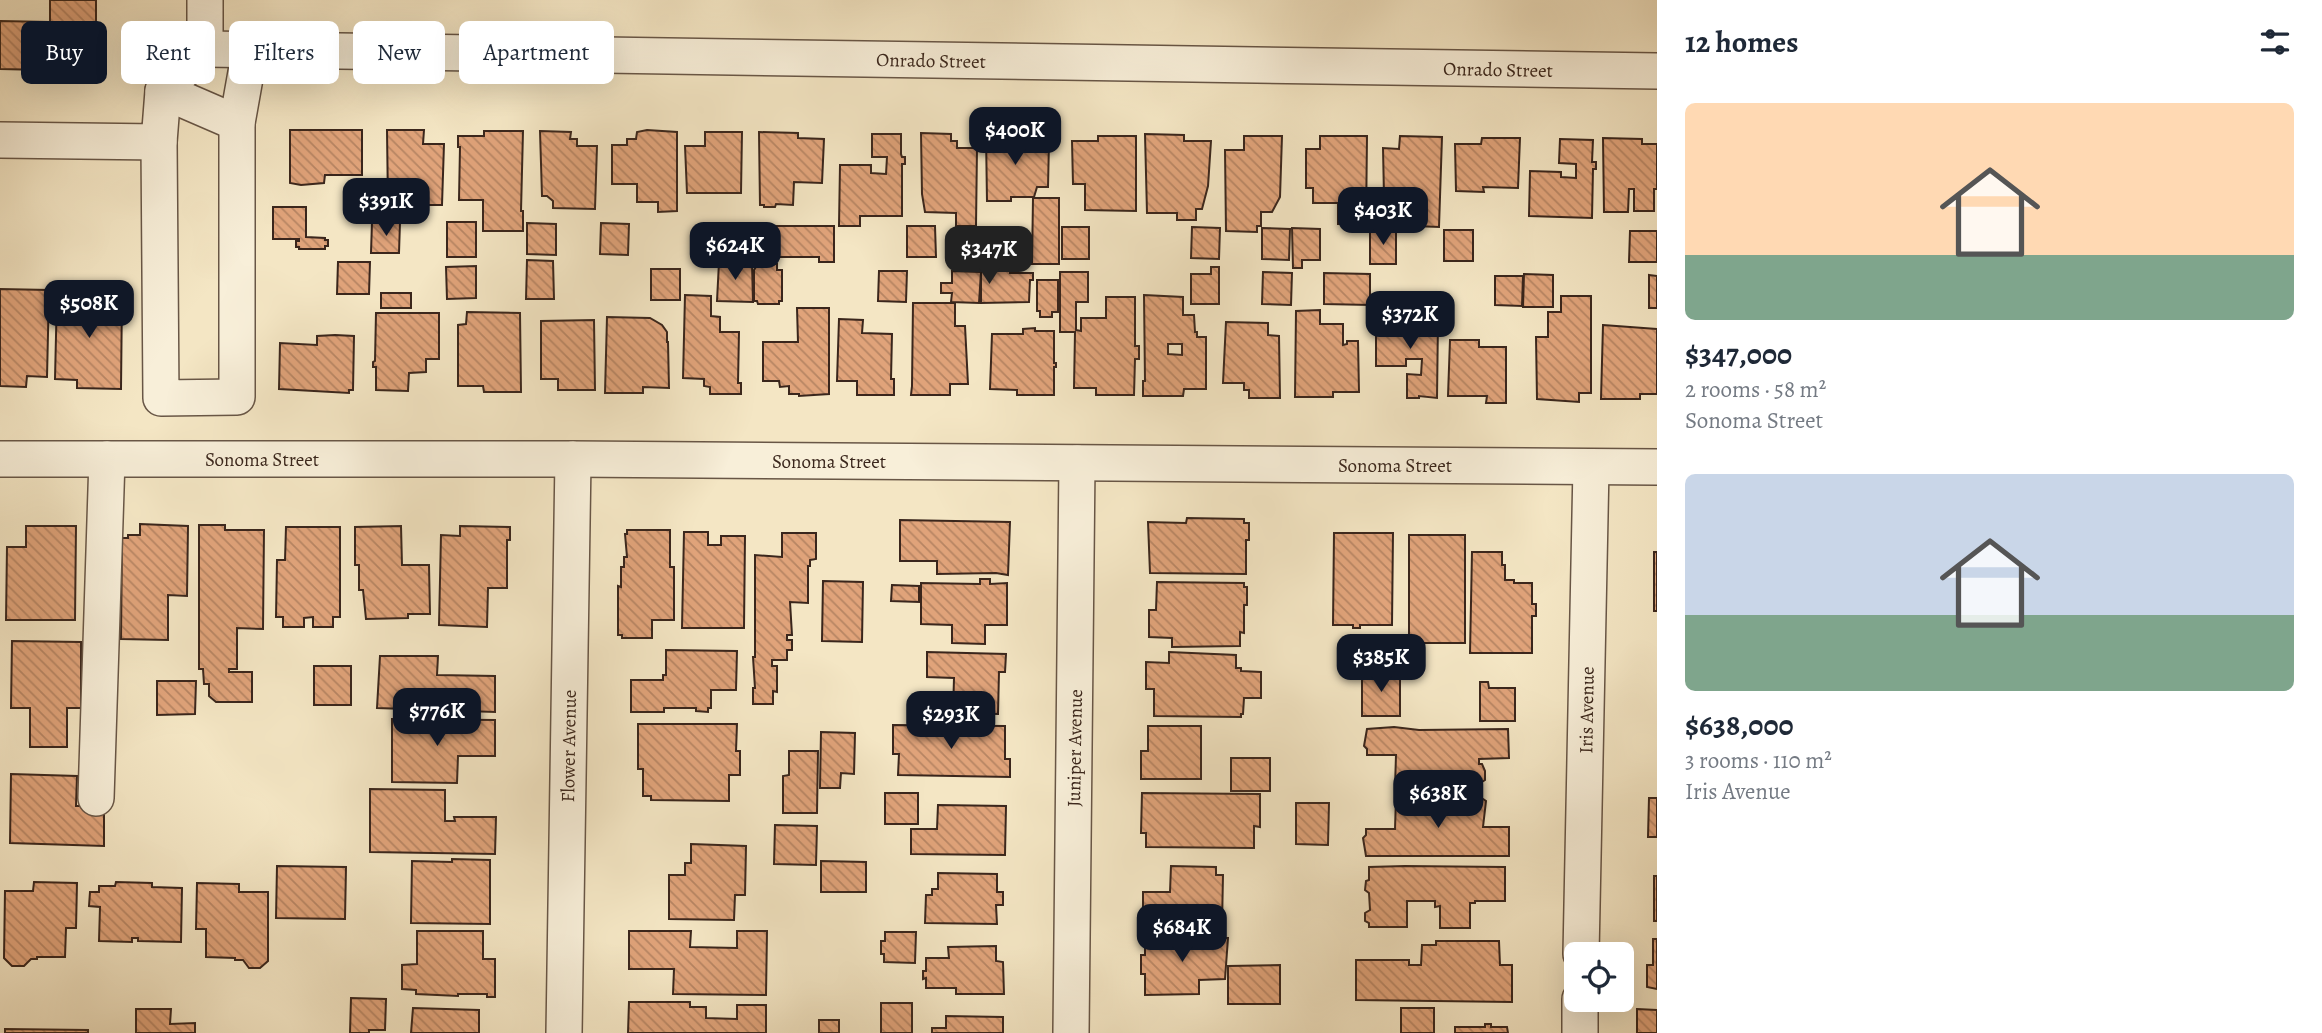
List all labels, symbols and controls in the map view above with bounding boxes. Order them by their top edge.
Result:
chip: Buy [21,21,107,84]
chip: Rent [121,21,215,84]
chip: Filters [229,21,339,84]
chip: New [353,21,445,84]
chip: Apartment [459,21,614,84]
text: 12 homes [1685,22,1798,62]
icon: filters [2256,23,2294,61]
street label: Onrado Street [876,47,986,75]
street label: Onrado Street [1443,56,1553,84]
pin: $400K [966,108,1064,167]
text: $400K [985,114,1045,145]
icon: home [1927,149,2053,275]
pin: $391K [337,178,435,238]
text: $391K [359,185,413,216]
pin: $403K [1334,188,1432,247]
text: $403K [1354,194,1412,225]
pin: $624K [686,222,784,282]
pin: $347K [940,226,1038,286]
text: $624K [706,229,764,260]
text: $347K [961,233,1017,264]
pin: $508K [40,280,138,340]
text: $508K [60,287,118,318]
pin: $372K [1361,292,1459,351]
text: $372K [1382,298,1438,329]
text: $347,000 [1685,334,1792,374]
text: 2 rooms · 58 m² [1685,374,1826,405]
text: Sonoma Street [1685,405,1823,436]
street label: Sonoma Street [205,447,319,473]
street label: Sonoma Street [772,449,886,475]
street label: Sonoma Street [1338,453,1452,479]
icon: home [1927,520,2053,646]
pin: $385K [1332,634,1430,694]
text: $385K [1353,641,1409,672]
street label: Iris Avenue [1573,666,1601,754]
pin: $776K [388,688,486,748]
street label: Flower Avenue [555,689,583,803]
street label: Juniper Avenue [1061,689,1089,807]
pin: $293K [902,692,1000,751]
text: $776K [409,695,465,726]
text: $293K [922,698,980,729]
text: $638,000 [1685,705,1794,745]
text: 3 rooms · 110 m² [1685,745,1832,776]
pin: $638K [1389,770,1487,830]
text: Iris Avenue [1685,776,1791,807]
text: $638K [1409,777,1467,808]
pin: $684K [1133,904,1231,964]
text: $684K [1153,911,1211,942]
map controls [1564,942,1634,1012]
button: locate [1564,942,1634,1012]

